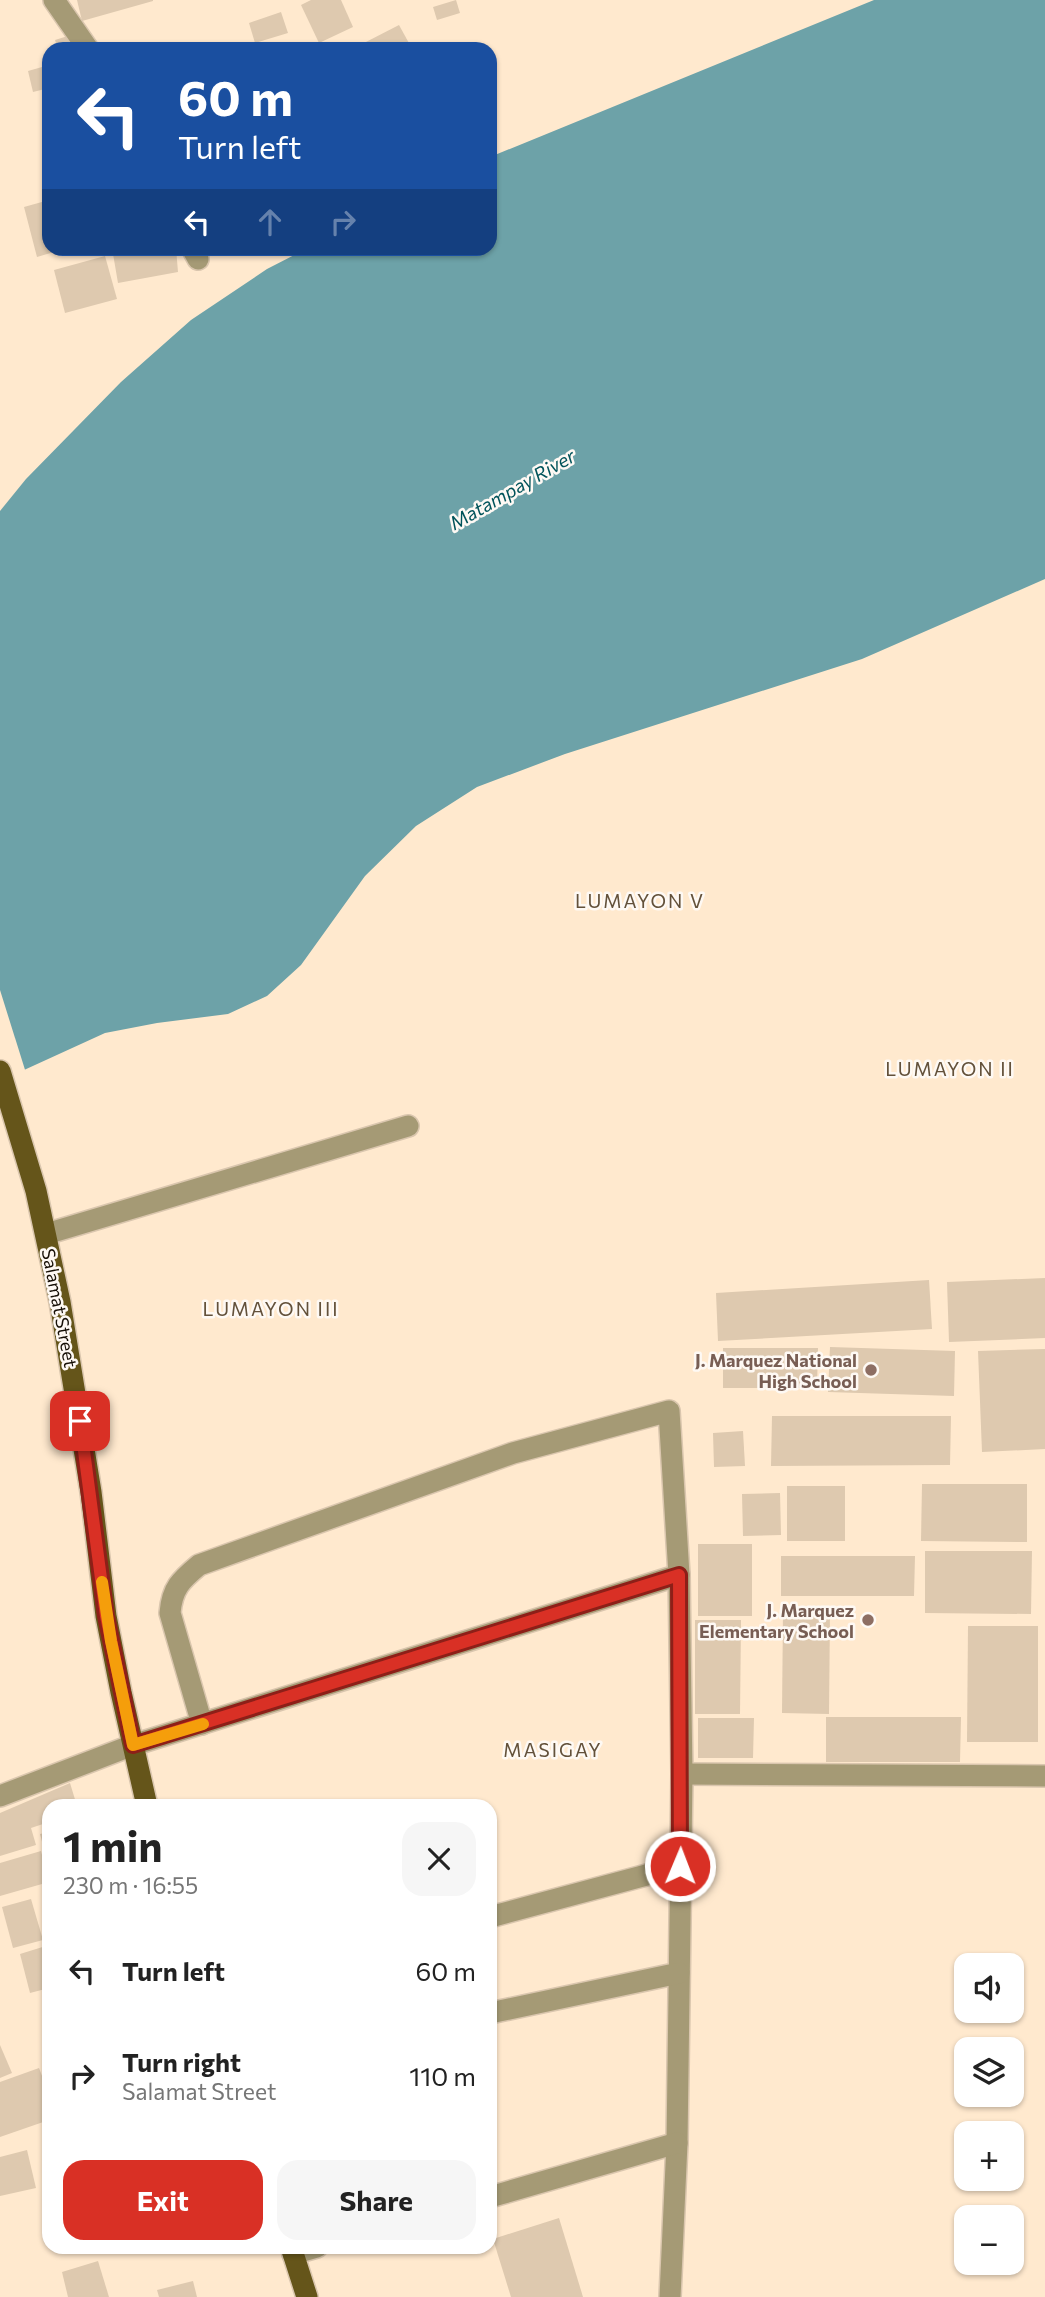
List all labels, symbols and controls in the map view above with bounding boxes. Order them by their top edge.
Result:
text: 60 m [178,66,293,126]
icon: left [63,70,154,161]
text: Turn left [178,126,302,166]
icon: left [178,203,216,241]
icon: ahead [251,203,289,241]
icon: right [324,203,362,241]
water label: Matampay River [445,443,580,534]
district label: LUMAYON V [575,889,705,912]
district label: LUMAYON II [885,1057,1015,1080]
street label: Salamat Street [38,1247,82,1369]
district label: LUMAYON III [202,1297,340,1320]
place label: J. Marquez National High School [695,1349,857,1392]
marker: J. Marquez National High School [863,1362,879,1378]
pin [50,1391,110,1451]
icon: arrive [61,1402,99,1440]
place label: J. Marquez Elementary School [699,1599,854,1642]
marker: J. Marquez Elementary School [860,1612,876,1628]
district label: MASIGAY [503,1738,603,1761]
text: 1 min [63,1819,163,1871]
button: close [402,1822,476,1896]
position arrow [643,1829,717,1903]
text: 230 m · 16:55 [63,1871,198,1899]
icon: left [63,1952,101,1990]
map controls [954,1953,1024,2275]
button: sound [954,1953,1024,2023]
text: Turn left [122,1955,225,1986]
text: 60 m [416,1955,476,1986]
button: layers [954,2037,1024,2107]
text: Turn right [122,2046,241,2077]
icon: right [63,2057,101,2095]
text: 110 m [409,2060,476,2091]
text: Salamat Street [122,2077,276,2105]
button: + [954,2121,1024,2191]
button: Exit [63,2160,263,2240]
button: Share [277,2160,476,2240]
button: − [954,2205,1024,2275]

